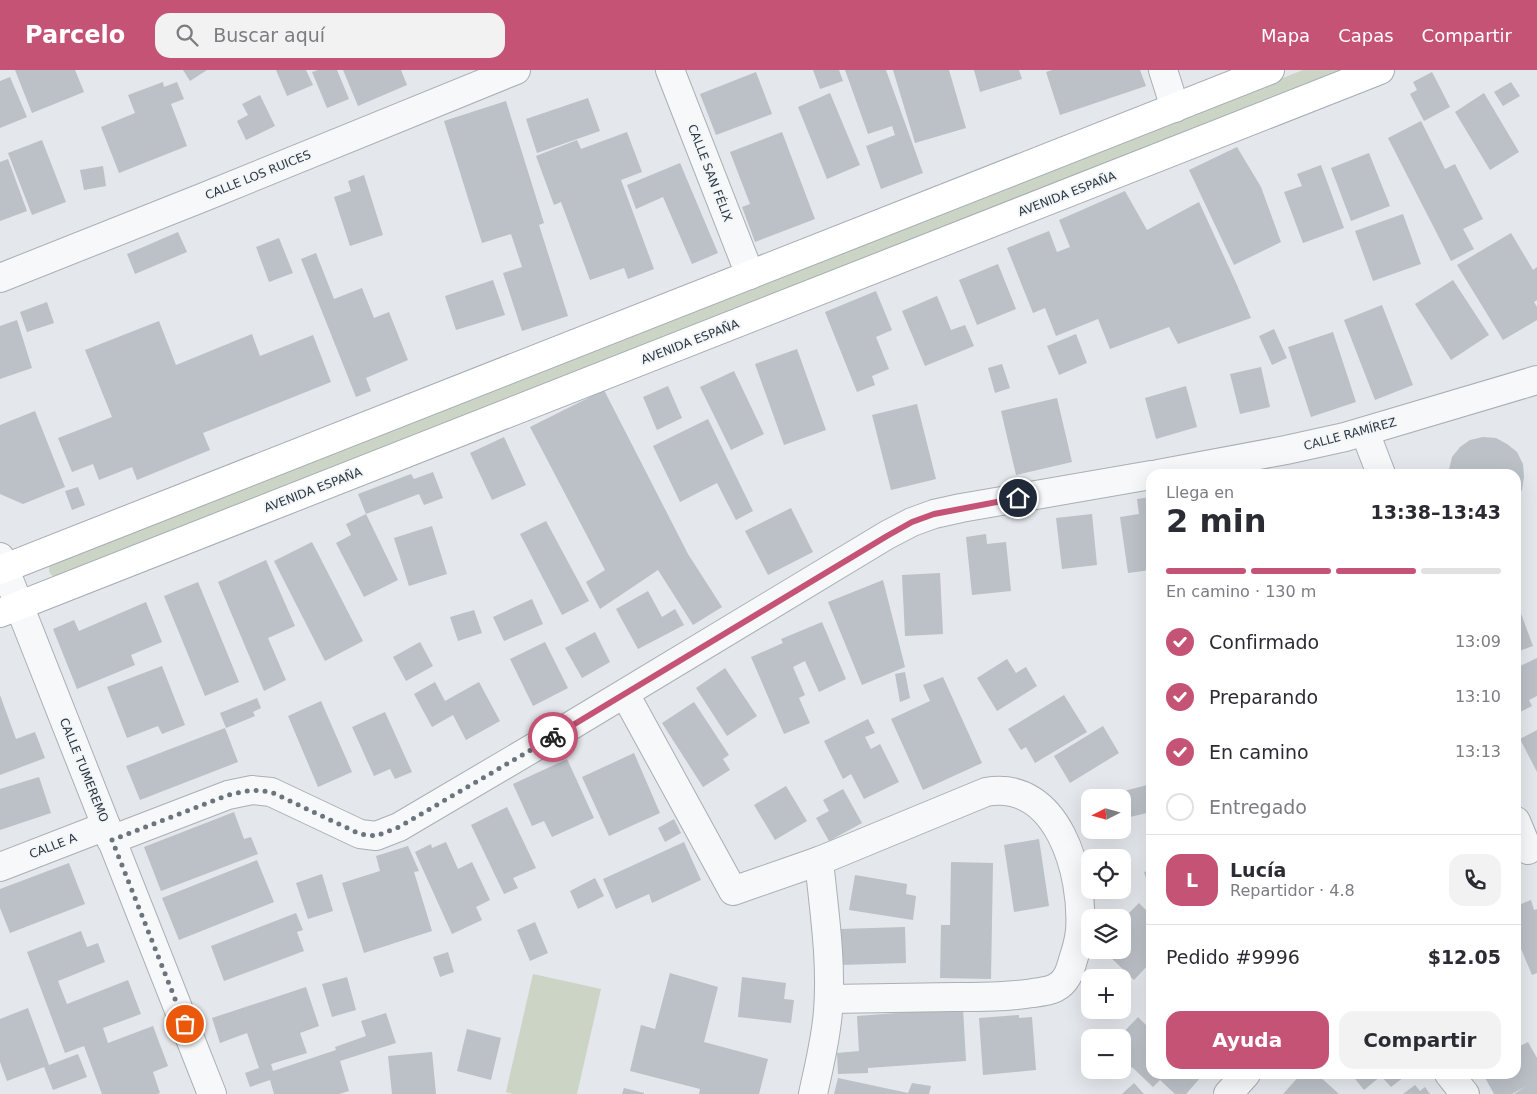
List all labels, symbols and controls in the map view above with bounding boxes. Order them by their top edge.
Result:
search box [155,13,505,58]
text: Parcelo [25,21,125,49]
icon: search [173,21,201,49]
text: Buscar aquí [213,24,325,46]
text: Mapa [1261,25,1310,46]
text: Capas [1338,25,1394,46]
text: Compartir [1422,25,1512,46]
street label: CALLE SAN FÉLIX [685,122,736,224]
street label: CALLE LOS RUICES [203,147,313,203]
street label: AVENIDA ESPAÑA [1016,168,1119,219]
street label: AVENIDA ESPAÑA [639,316,742,367]
street label: CALLE RAMÍREZ [1302,414,1398,453]
street label: AVENIDA ESPAÑA [262,464,365,515]
pin [997,477,1039,519]
text: Llega en [1166,483,1234,502]
icon: home [1004,484,1032,512]
text: 13:38–13:43 [1371,501,1501,523]
text: 2 min [1166,502,1267,540]
text: En camino · 130 m [1166,582,1316,601]
icon: check [1166,628,1194,656]
text: Confirmado [1209,631,1319,653]
text: 13:09 [1455,632,1501,651]
icon: check [1166,683,1194,711]
text: Preparando [1209,686,1318,708]
text: 13:10 [1455,687,1501,706]
courier [528,712,578,762]
street label: CALLE TUMEREMO [57,716,111,824]
icon: bike [539,723,567,751]
icon: check [1166,738,1194,766]
text: En camino [1209,741,1309,763]
text: 13:13 [1455,742,1501,761]
north arrow [1081,789,1131,839]
map controls [1081,789,1131,1079]
text: Entregado [1209,796,1307,818]
street label: CALLE A [27,830,79,861]
button: locate [1081,849,1131,899]
button: phone [1449,854,1501,906]
text: Lucía [1230,859,1286,881]
text: L [1186,869,1198,891]
text: Repartidor · 4.8 [1230,881,1355,900]
button: layers [1081,909,1131,959]
text: Pedido #9996 [1166,946,1300,968]
text: $12.05 [1428,946,1501,968]
button: + [1081,969,1131,1019]
pin [164,1003,206,1045]
icon: bag [171,1010,199,1038]
button: Ayuda [1166,1011,1329,1069]
button: Compartir [1339,1011,1501,1069]
button: − [1081,1029,1131,1079]

